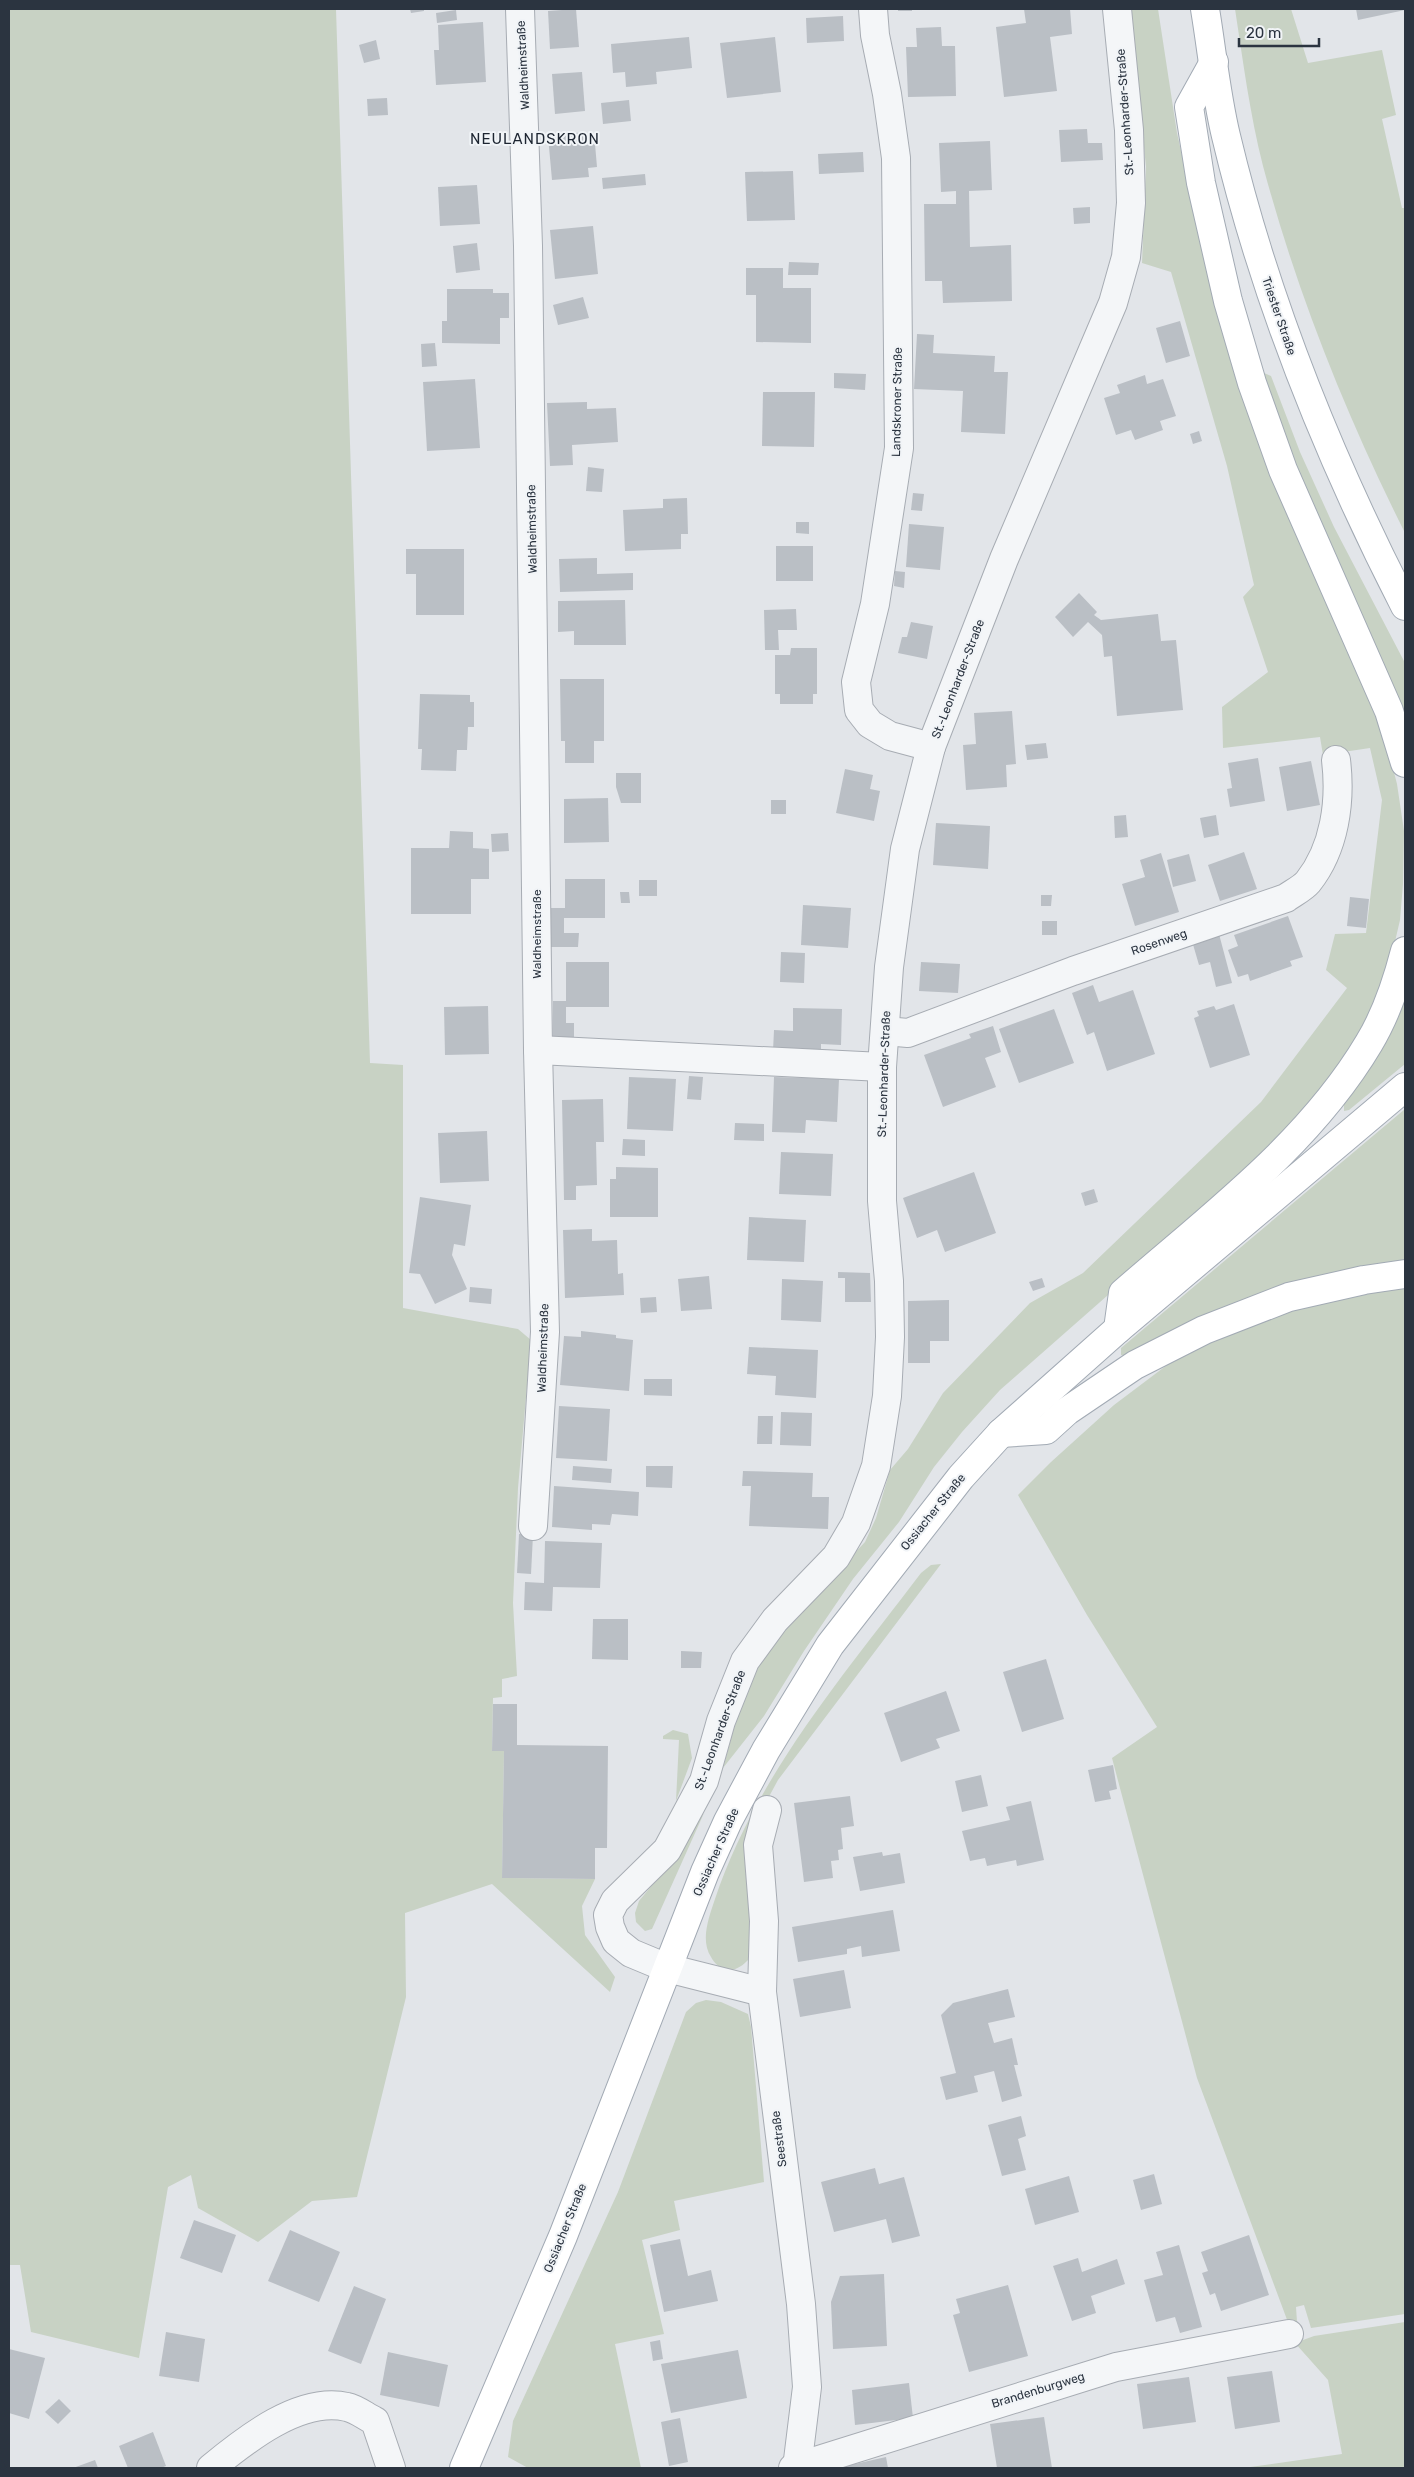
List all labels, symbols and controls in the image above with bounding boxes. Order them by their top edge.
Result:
scale bar [1239,15,1319,47]
street label: Waldheimstraße [514,20,532,110]
text: 20 m [1246,24,1281,42]
street label: St.-Leonharder-Straße [1114,48,1136,176]
district label: NEULANDSKRON [470,130,600,148]
street label: Triester Straße [1259,275,1299,357]
street label: Landskroner Straße [889,347,905,457]
street label: Waldheimstraße [524,484,540,574]
street label: St.-Leonharder-Straße [929,617,987,741]
street label: Waldheimstraße [530,889,544,979]
street label: Rosenweg [1129,926,1189,958]
street label: St.-Leonharder-Straße [875,1010,893,1138]
street label: Waldheimstraße [534,1303,552,1393]
street label: Ossiacher Straße [898,1471,968,1553]
street label: St.-Leonharder-Straße [692,1668,748,1792]
street label: Ossiacher Straße [690,1806,742,1898]
street label: Seestraße [769,2110,789,2168]
street label: Ossiacher Straße [541,2181,589,2275]
street label: Brandenburgweg [990,2369,1086,2411]

